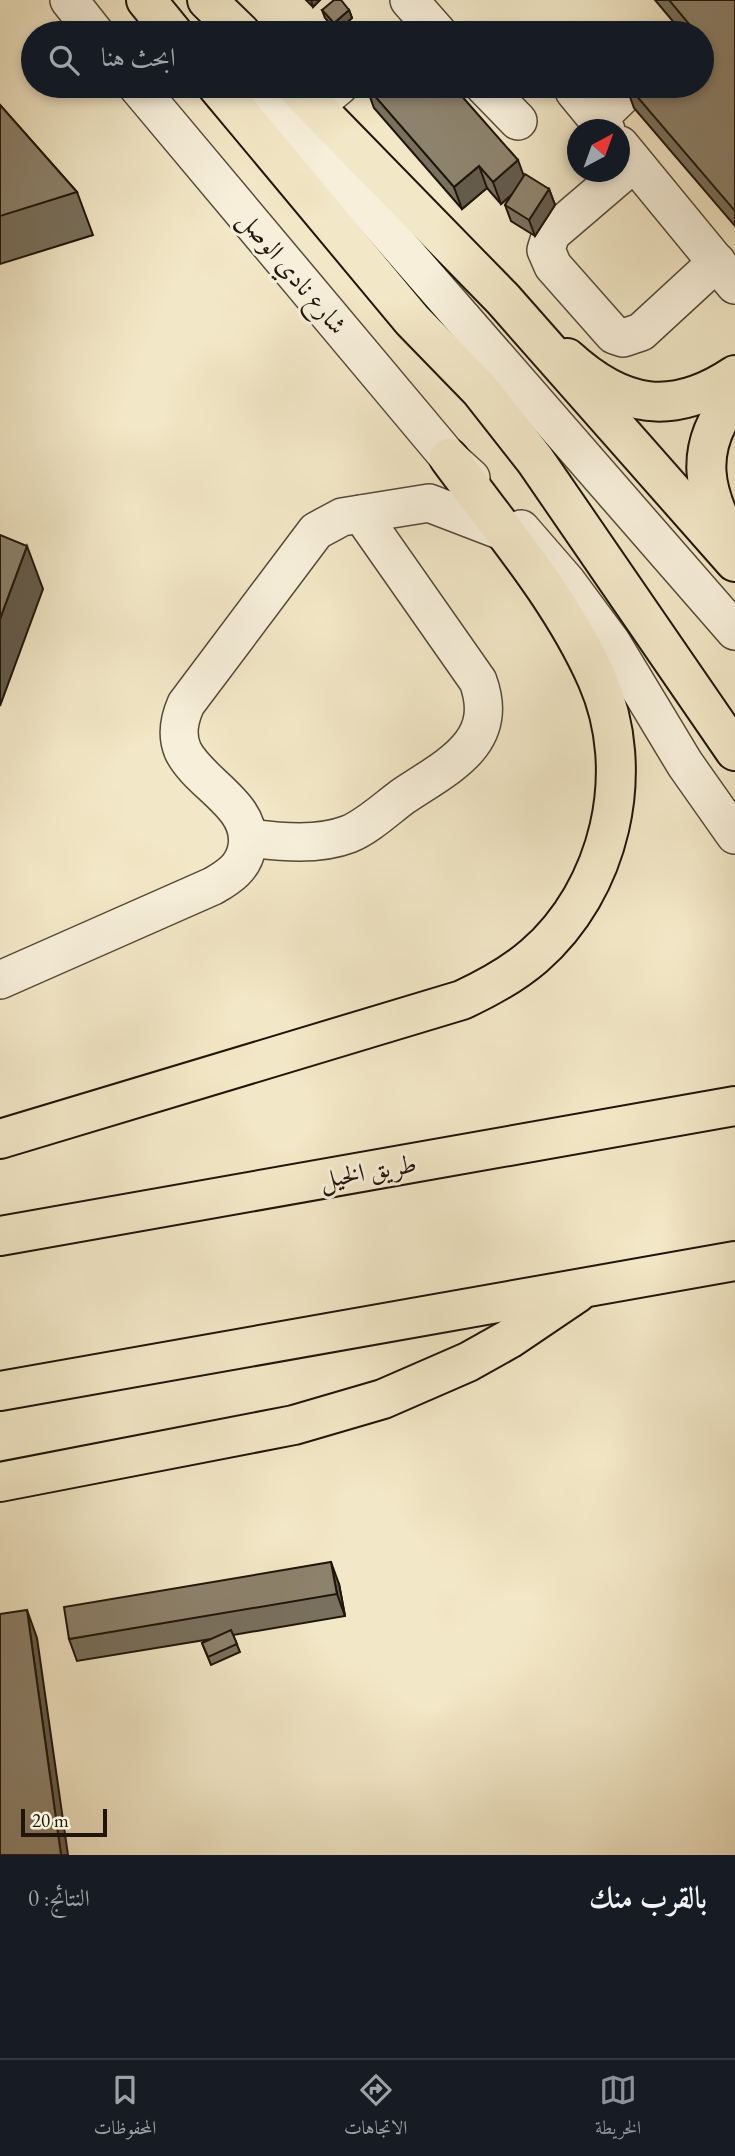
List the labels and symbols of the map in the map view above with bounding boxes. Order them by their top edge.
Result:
north arrow [567,119,630,182]
street label: شارع نادي الوصل [227,203,355,344]
street label: طريق الخيل [317,1146,419,1197]
scale bar [21,1806,107,1838]

